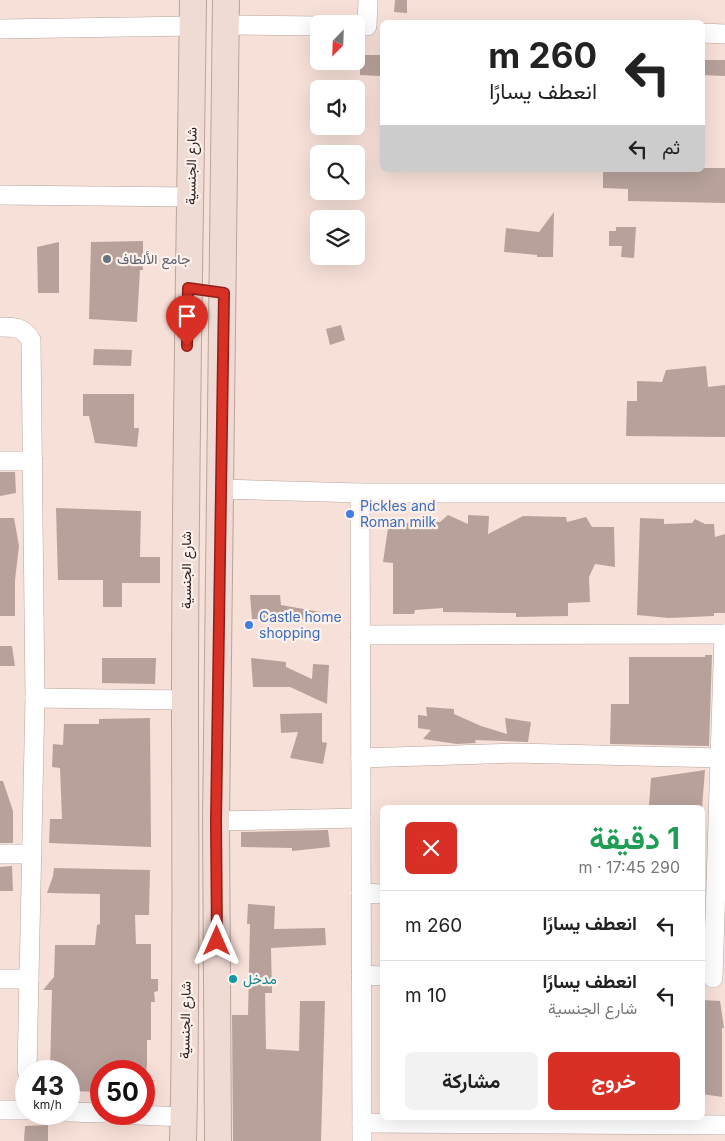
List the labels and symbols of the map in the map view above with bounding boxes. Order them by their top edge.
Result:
north arrow [310,15,365,70]
street label: شارع الجنسية [181,127,203,205]
place label: جامع الألطاف [117,250,190,270]
marker: جامع الألطاف [101,253,113,265]
pin [166,295,208,346]
place label: Pickles and Roman milk [360,497,437,530]
marker: Pickles and Roman milk [344,508,356,520]
street label: شارع الجنسية [177,531,197,609]
place label: Castle home shopping [259,608,342,641]
marker: Castle home shopping [243,619,255,631]
position arrow [190,914,242,966]
place label: مدخل [243,970,277,988]
marker: مدخل [227,973,239,985]
street label: شارع الجنسية [175,981,197,1059]
speed limit sign: 50 [90,1060,155,1125]

